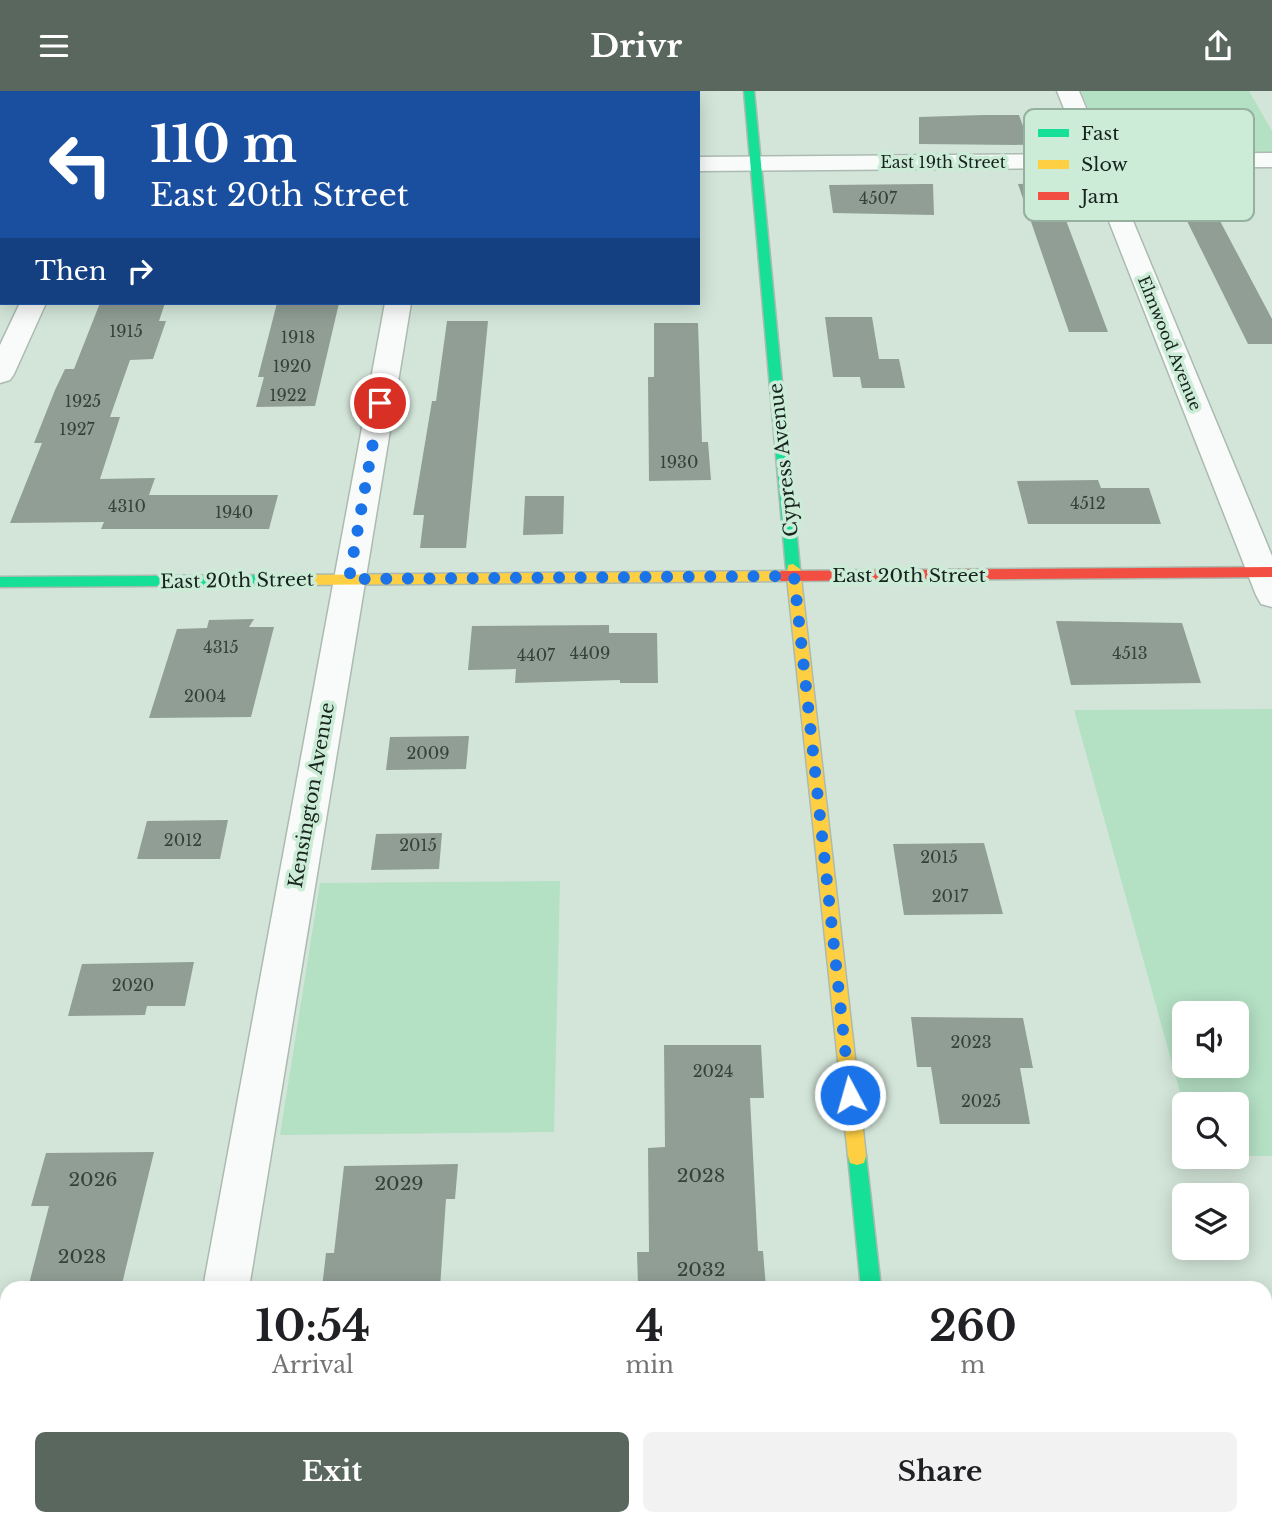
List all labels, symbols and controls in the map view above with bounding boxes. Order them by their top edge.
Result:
text: Drivr [590,26,682,66]
icon: menu [35,27,73,65]
icon: share [1199,27,1237,65]
legend [1024,109,1254,221]
text: 110 m [150,114,297,175]
icon: left [35,119,126,210]
text: Fast [1081,122,1120,145]
street label: East 19th Street [880,152,1006,172]
text: Slow [1081,153,1128,176]
text: East 20th Street [150,175,409,215]
text: Jam [1078,185,1119,208]
house number: 4507 [859,188,898,208]
icon: right [121,252,159,290]
text: Then [35,255,107,287]
street label: Elmwood Avenue [1134,273,1206,413]
house number: 1915 [109,321,143,341]
house number: 1918 [281,327,315,347]
house number: 1920 [273,356,311,376]
pin [350,373,410,433]
street label: Cypress Avenue [764,382,803,538]
icon: arrive [361,384,399,422]
house number: 1922 [269,385,307,405]
house number: 1925 [65,391,101,411]
house number: 1927 [59,419,96,439]
house number: 1930 [660,452,698,472]
house number: 4512 [1070,493,1106,513]
house number: 4310 [108,496,146,516]
house number: 1940 [215,502,253,522]
street label: East 20th Street [832,564,987,587]
street label: East 20th Street [160,568,315,593]
house number: 4315 [203,637,239,657]
house number: 4409 [570,643,610,663]
house number: 4513 [1112,643,1148,663]
house number: 4407 [517,645,556,665]
house number: 2004 [184,686,226,706]
street label: Kensington Avenue [284,701,339,890]
house number: 2009 [407,743,450,763]
house number: 2012 [164,830,202,850]
house number: 2015 [399,835,437,855]
house number: 2015 [920,847,958,867]
house number: 2017 [932,886,969,906]
house number: 2020 [112,975,154,995]
map controls [1172,1001,1249,1260]
button: sound [1172,1001,1249,1078]
house number: 2023 [951,1032,992,1052]
position arrow [813,1058,887,1132]
house number: 2024 [693,1061,733,1081]
house number: 2025 [961,1091,1001,1111]
button: search [1172,1092,1249,1169]
house number: 2028 [677,1164,725,1187]
house number: 2026 [68,1168,118,1191]
house number: 2029 [374,1172,424,1195]
button: layers [1172,1183,1249,1260]
house number: 2028 [58,1245,106,1268]
house number: 2032 [677,1258,725,1281]
text: 10:54 [255,1300,370,1352]
text: 4 [636,1300,664,1352]
text: 260 [929,1300,1017,1352]
text: Arrival [272,1351,353,1379]
text: min [626,1351,674,1379]
text: m [961,1351,985,1379]
button: Exit [35,1432,629,1512]
button: Share [643,1432,1237,1512]

